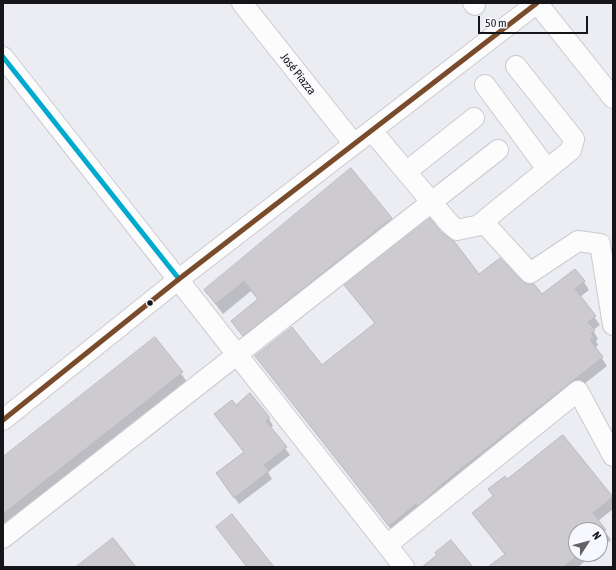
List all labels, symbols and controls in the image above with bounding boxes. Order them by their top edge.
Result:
scale bar [480,8,590,34]
text: 50 m [485,16,507,30]
street label: José Piazza [277,50,319,98]
unlabelled marker [145,298,155,308]
north arrow [568,522,608,562]
text: N [590,529,604,542]

